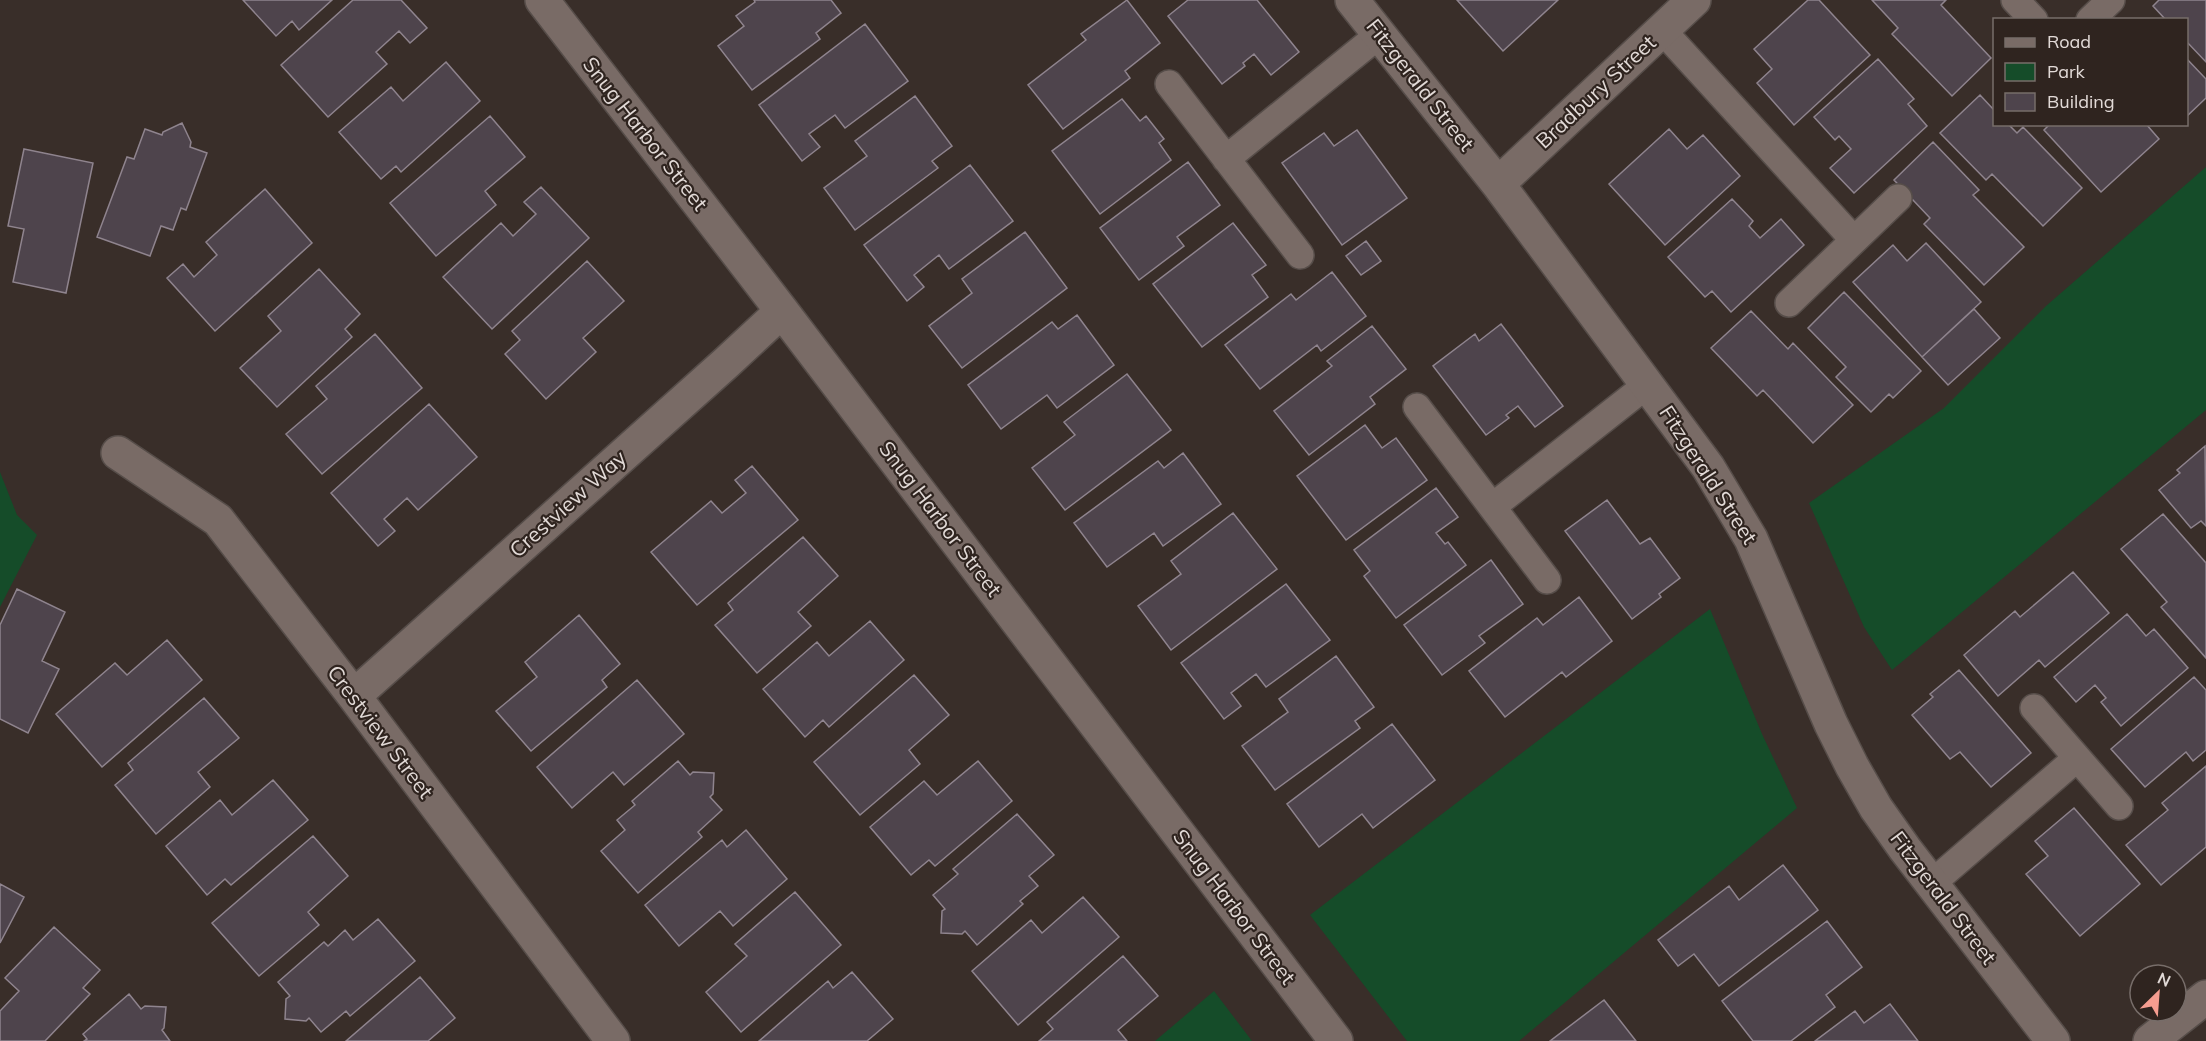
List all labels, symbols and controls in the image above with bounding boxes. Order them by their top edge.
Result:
street label: Fitzgerald Street [1361,13,1480,156]
legend [1993,18,2188,126]
street label: Bradbury Street [1530,29,1661,154]
text: Road [2047,30,2091,53]
street label: Snug Harbor Street [578,51,714,215]
text: Park [2047,60,2086,83]
text: Building [2047,90,2115,113]
street label: Fitzgerald Street [1654,400,1763,549]
street label: Snug Harbor Street [874,436,1008,601]
street label: Crestview Way [504,444,631,562]
street label: Crestview Street [322,660,439,803]
street label: Snug Harbor Street [1168,824,1302,989]
street label: Fitzgerald Street [1885,826,2002,969]
north arrow [2128,963,2188,1023]
text: N [2155,968,2174,991]

